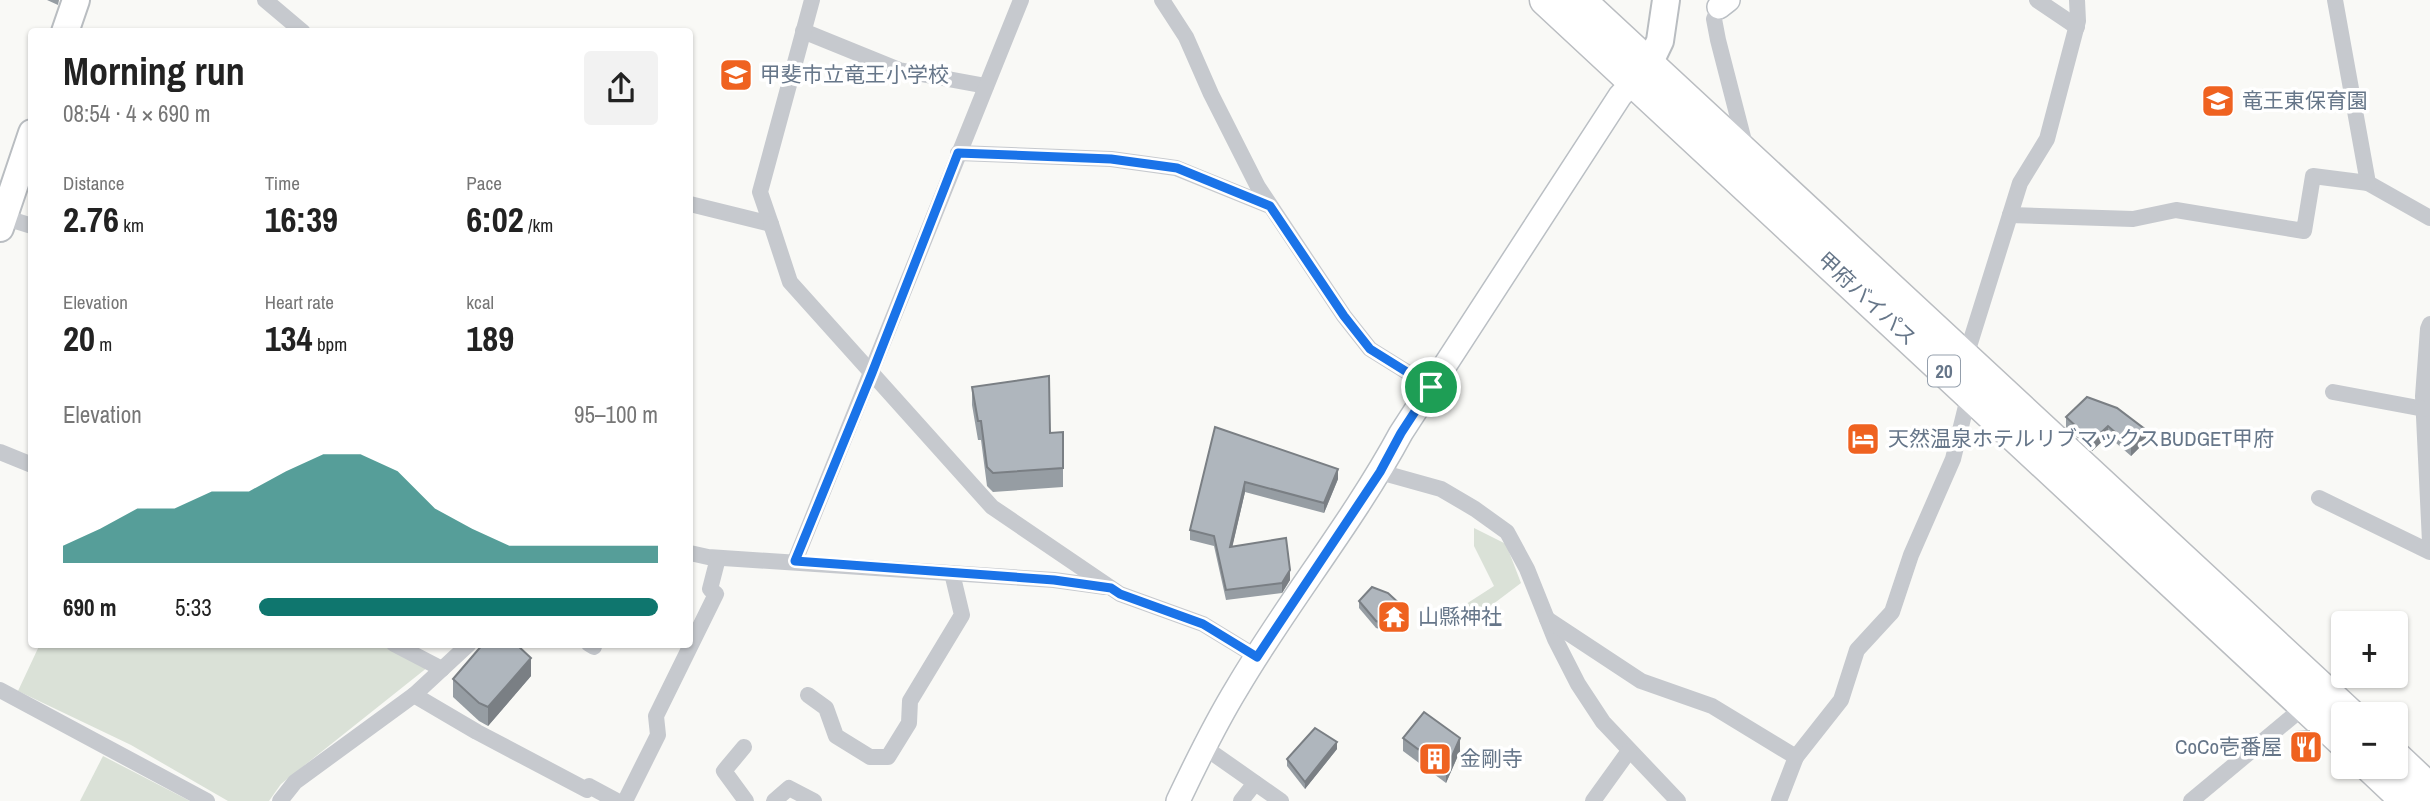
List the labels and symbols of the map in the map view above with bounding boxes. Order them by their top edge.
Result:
school or university icon: 甲斐市立竜王小学校 [717,56,755,94]
place label: 甲斐市立竜王小学校 [760,60,949,89]
school or university icon: 竜王東保育園 [2199,82,2237,120]
place label: 竜王東保育園 [2242,86,2368,115]
street label: 甲府バイパス [1812,245,1923,352]
road number: 20 [1928,356,1960,386]
pin [1401,357,1461,417]
hotel icon: 天然温泉ホテルリブマックスBUDGET甲府 [1844,420,1882,458]
place label: 天然温泉ホテルリブマックスBUDGET甲府 [1888,424,2274,453]
temple icon: 山縣神社 [1375,598,1413,636]
place label: 山縣神社 [1418,602,1502,631]
restaurant icon: CoCo壱番屋 [2287,728,2325,766]
place label: CoCo壱番屋 [2175,732,2282,761]
building icon: 金剛寺 [1416,740,1454,778]
place label: 金剛寺 [1460,744,1523,773]

